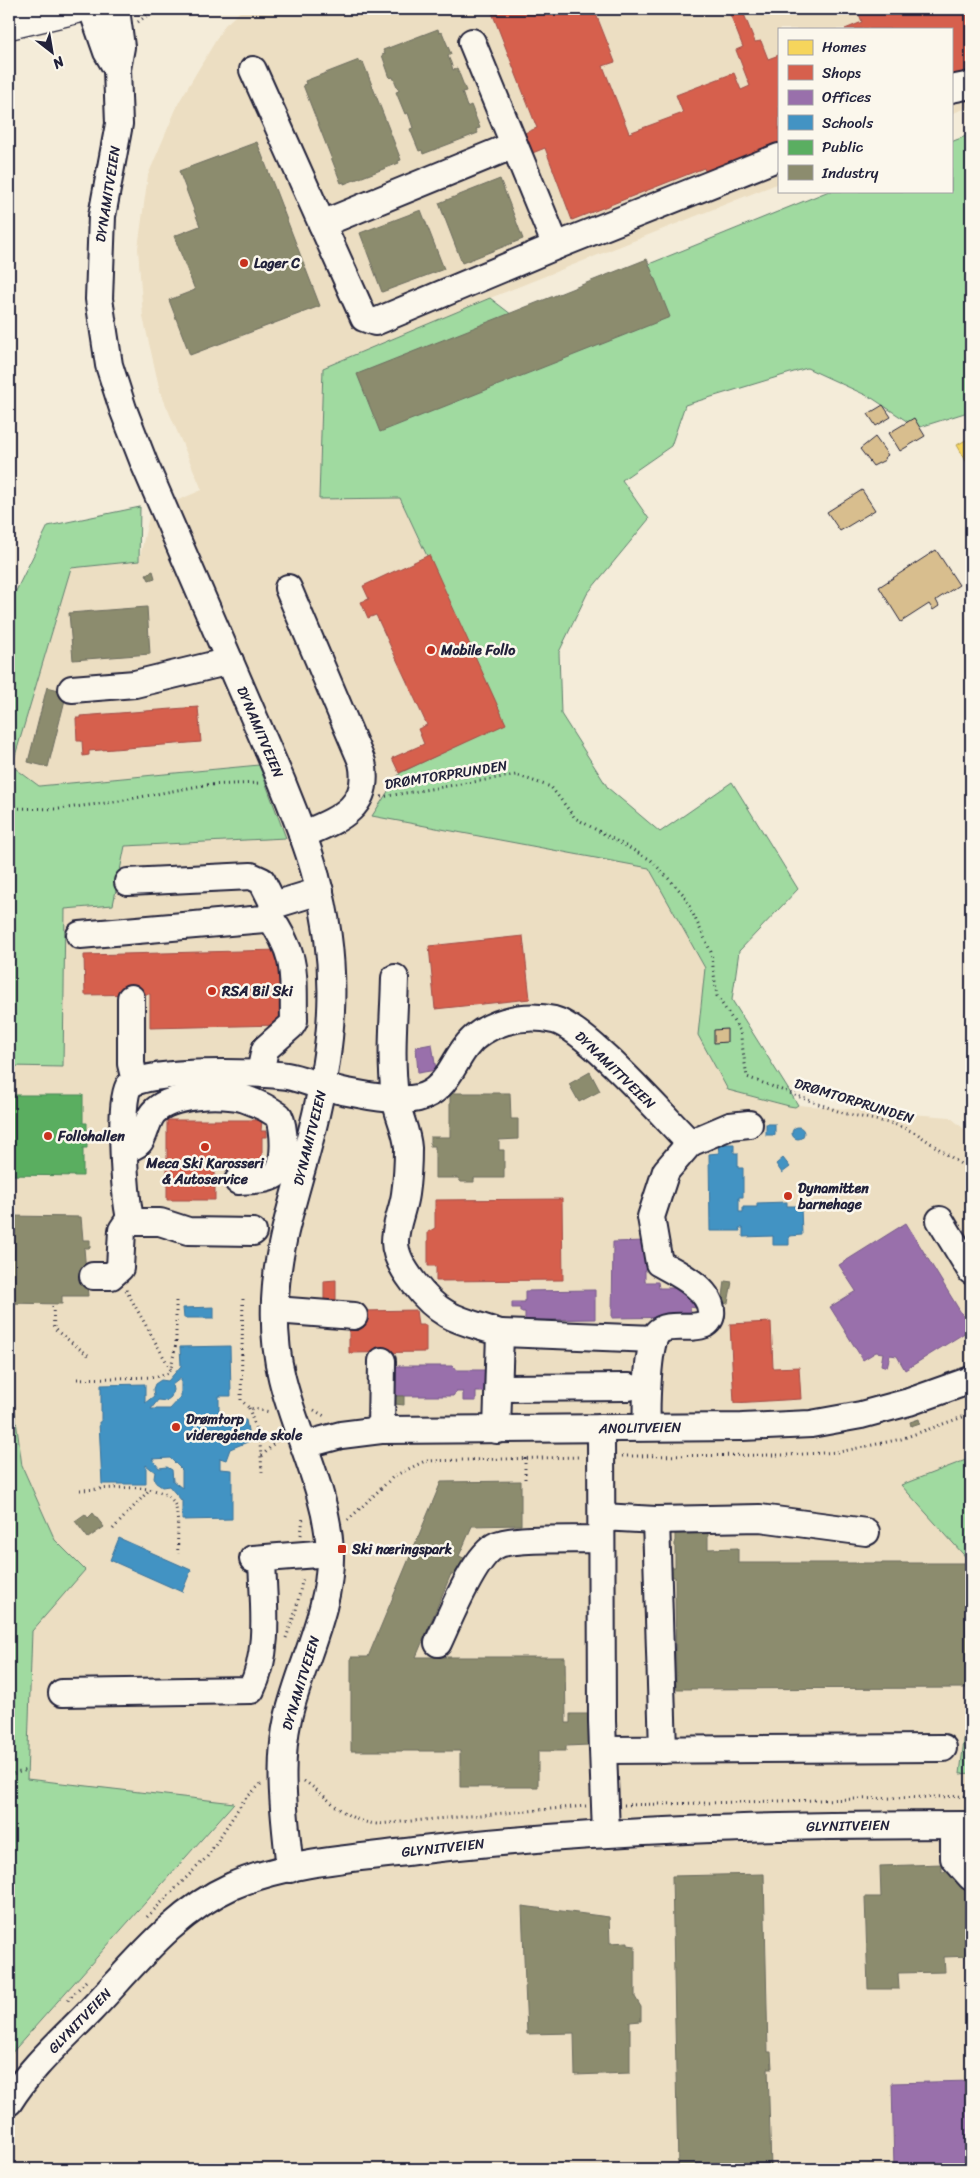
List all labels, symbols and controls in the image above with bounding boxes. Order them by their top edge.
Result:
north arrow [28,28,78,78]
legend [778,28,952,192]
text: Homes [822,34,866,60]
text: N [48,49,70,76]
text: Shops [822,60,862,86]
text: Offices [822,84,871,110]
text: Schools [822,110,873,136]
text: Public [822,134,864,160]
street label: DYNAMITVEIEN [88,144,128,244]
text: Industry [821,160,879,186]
place label: Lager C [254,251,300,276]
marker: Lager C [238,257,250,269]
place label: Mobile Follo [440,638,516,663]
marker: Mobile Follo [425,644,437,656]
street label: DYNAMITVEIEN [229,682,291,782]
street label: DRØMTORPRUNDEN [383,753,509,797]
place label: RSA Bil Ski [221,979,294,1004]
marker: RSA Bil Ski [206,985,218,997]
street label: DYNAMITTVEIEN [569,1025,661,1115]
street label: DRØMTORPRUNDEN [791,1071,917,1131]
street label: DYNAMITVEIEN [286,1087,334,1188]
place label: Follohallen [57,1124,125,1149]
marker: Follohallen [42,1130,54,1142]
marker: Meca Ski Karosseri & Autoservice [199,1141,211,1153]
place label: Meca Ski Karosseri & Autoservice [145,1151,265,1192]
place label: Dynamitten barnehage [797,1176,869,1217]
marker: Dynamitten barnehage [782,1190,794,1202]
place label: Drømtorp videregående skole [186,1407,303,1448]
street label: ANOLITVEIEN [597,1415,682,1441]
marker: Drømtorp videregående skole [170,1421,182,1433]
place label: Ski næringspark [351,1537,453,1562]
marker: Ski næringspark [336,1543,348,1555]
street label: DYNAMITVEIEN [275,1632,327,1733]
street label: GLYNITVEIEN [806,1813,890,1839]
street label: GLYNITVEIEN [400,1831,486,1865]
street label: GLYNITVEIEN [42,1982,118,2060]

